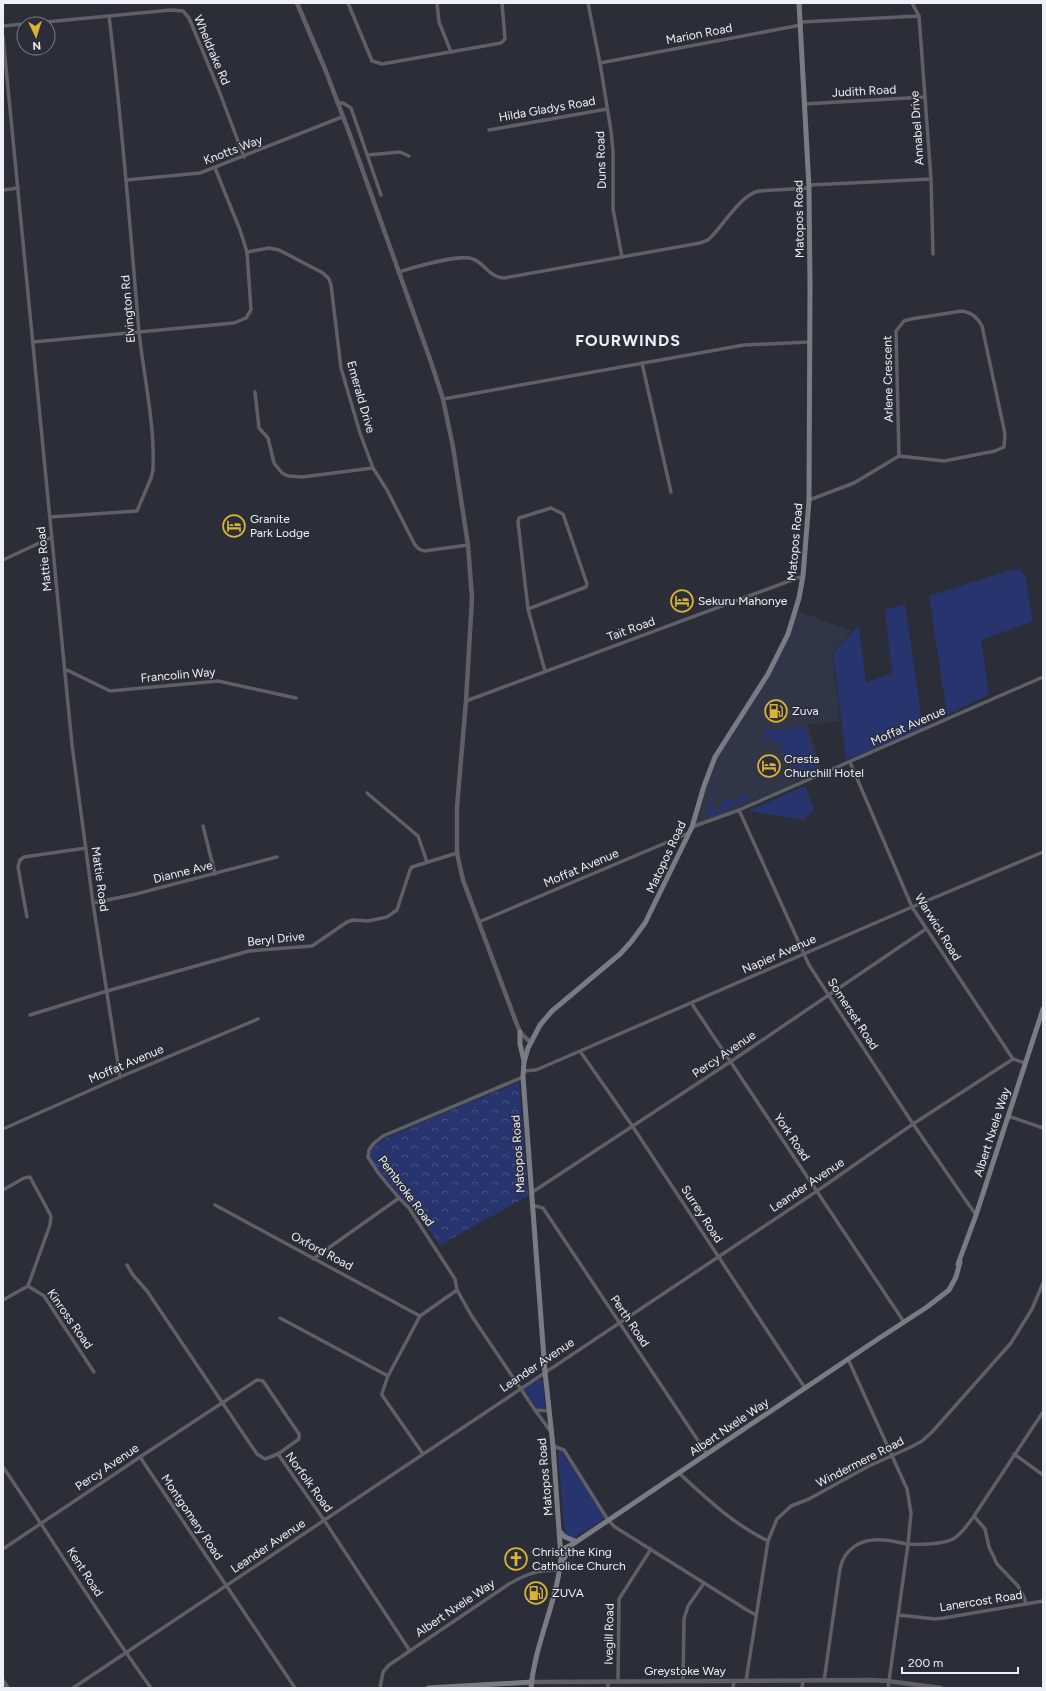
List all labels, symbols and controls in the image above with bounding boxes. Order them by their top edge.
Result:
street label: Wheldrake Rd [191,13,233,87]
north arrow [16,16,56,56]
street label: Marion Road [665,21,733,47]
text: N [32,39,41,52]
street label: Judith Road [831,82,897,100]
street label: Annabel Drive [907,90,927,166]
street label: Hilda Gladys Road [498,94,596,124]
street label: Duns Road [593,131,609,189]
street label: Knotts Way [202,132,265,168]
street label: Matopos Road [791,180,807,258]
street label: Elvington Rd [118,274,138,344]
district label: FOURWINDS [575,331,681,350]
street label: Arlene Crescent [880,335,896,422]
street label: Emerald Drive [344,359,378,435]
street label: Matopos Road [785,503,805,581]
place label: Granite Park Lodge [250,512,310,540]
hotel icon: Granite Park Lodge [221,513,247,539]
street label: Mattie Road [34,526,54,592]
hotel icon: Sekuru Mahonye [669,588,695,614]
place label: Sekuru Mahonye [698,594,788,608]
street label: Tait Road [605,614,657,644]
street label: Francolin Way [140,665,217,685]
fuel station icon: Zuva [763,698,789,724]
street label: Moffat Avenue [869,703,948,749]
place label: Zuva [792,704,819,718]
place label: Cresta Churchill Hotel [784,752,864,780]
hotel icon: Cresta Churchill Hotel [756,753,782,779]
street label: Matopos Road [643,819,689,895]
street label: Mattie Road [89,846,111,912]
street label: Moffat Avenue [541,846,621,890]
street label: Dianne Ave [152,858,215,886]
street label: Warwick Road [912,891,964,963]
street label: Beryl Drive [247,929,306,949]
street label: Napier Avenue [740,931,819,977]
street label: Somerset Road [825,976,881,1052]
street label: Percy Avenue [690,1027,759,1080]
street label: Moffat Avenue [86,1042,166,1086]
street label: Albert Nxele Way [971,1085,1013,1178]
street label: York Road [771,1111,813,1163]
street label: Matopos Road [508,1115,528,1193]
street label: Pembroke Road [375,1153,437,1229]
street label: Leander Avenue [767,1155,847,1215]
street label: Surrey Road [678,1183,726,1245]
street label: Oxford Road [289,1229,355,1273]
street label: Kinross Road [44,1286,96,1352]
street label: Perth Road [608,1293,652,1349]
street label: Leander Avenue [497,1335,577,1395]
street label: Albert Nxele Way [687,1395,772,1459]
street label: Windermere Road [814,1434,906,1490]
street label: Matopos Road [535,1438,555,1516]
street label: Percy Avenue [73,1440,142,1493]
street label: Norfolk Road [283,1449,335,1515]
street label: Montgomery Road [158,1472,226,1562]
street label: Leander Avenue [228,1516,308,1576]
street label: Kent Road [64,1545,106,1599]
place label: Christ the King Catholice Church [532,1545,626,1573]
church icon: Christ the King Catholice Church [503,1546,529,1572]
street label: Albert Nxele Way [413,1576,498,1640]
fuel station icon: ZUVA [523,1580,549,1606]
place label: ZUVA [552,1586,584,1600]
street label: Lanercost Road [938,1588,1024,1614]
street label: Ivegill Road [601,1603,617,1665]
scale bar [902,1649,1018,1675]
text: 200 m [908,1656,943,1670]
street label: Greystoke Way [644,1664,726,1678]

